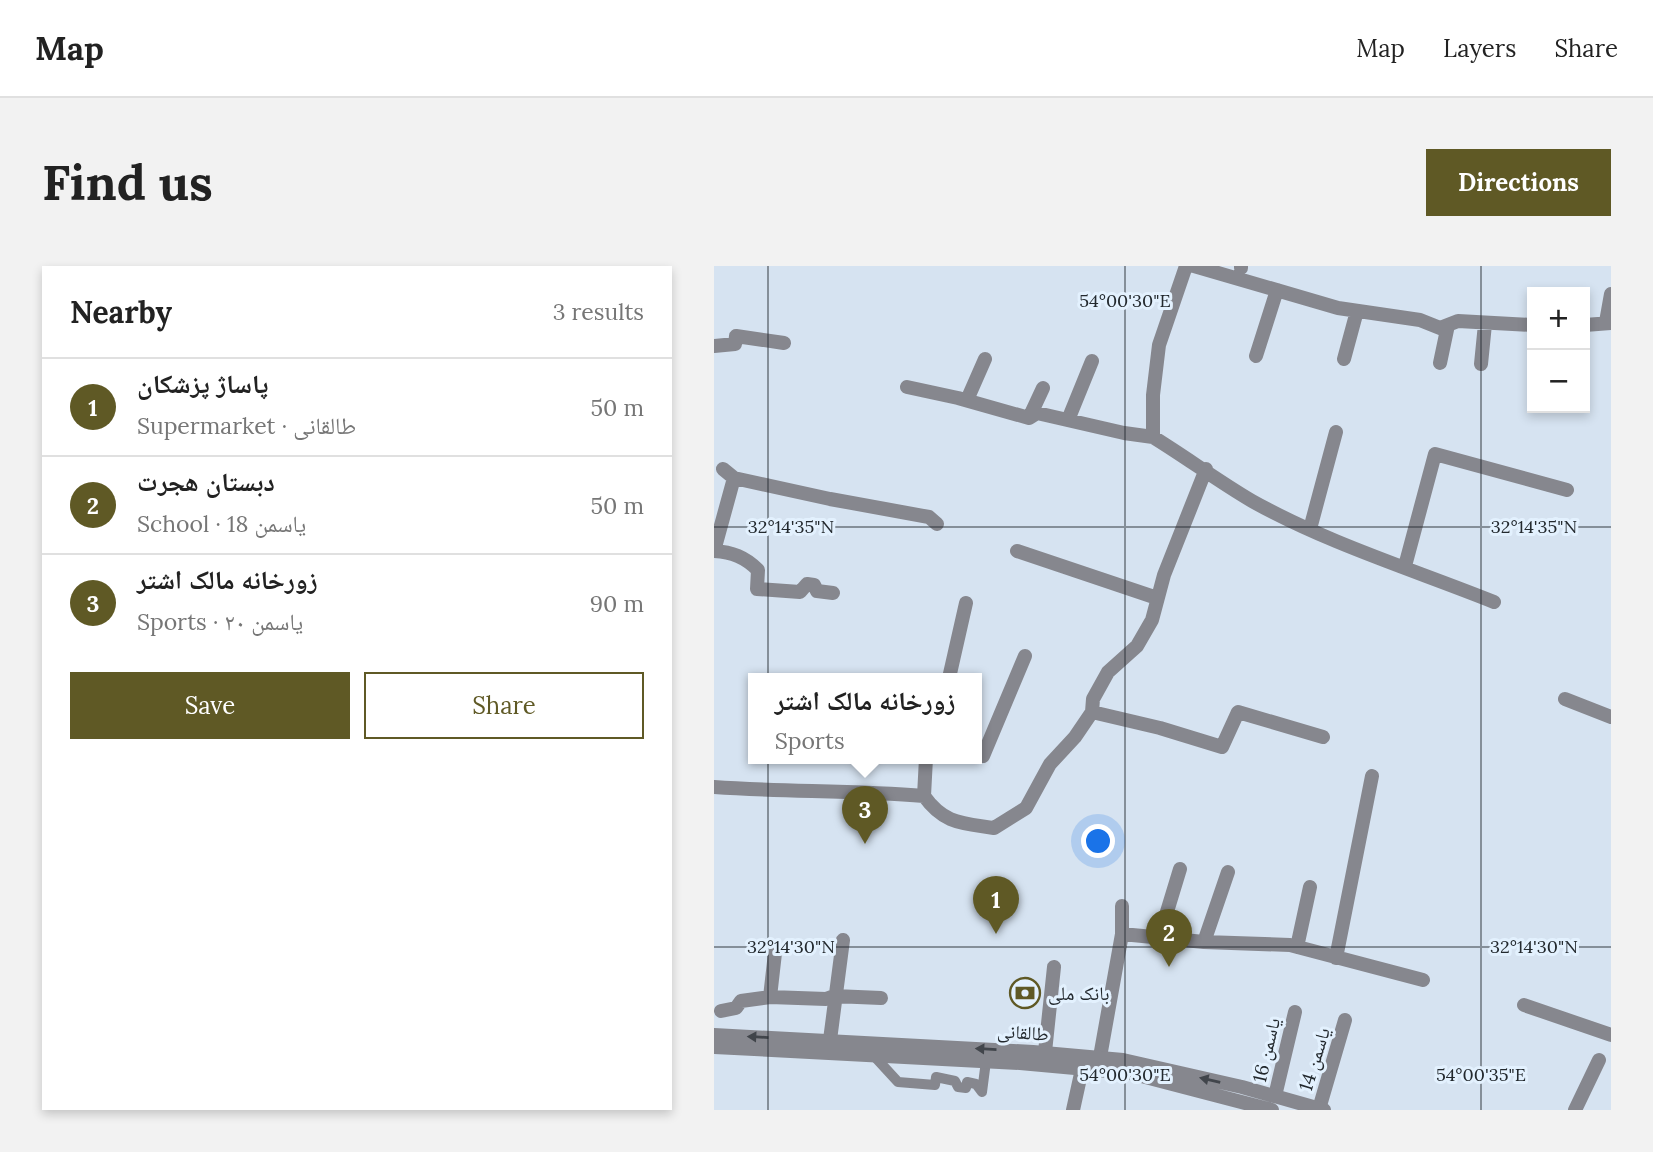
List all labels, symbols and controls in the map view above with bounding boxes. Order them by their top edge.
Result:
text: Map [35,27,104,69]
text: Map [1356,33,1405,64]
text: Layers [1443,33,1516,64]
text: Share [1554,33,1618,64]
button: Directions [1426,149,1611,216]
text: Find us [42,151,213,213]
map controls [1527,287,1590,413]
button: + [1527,287,1590,350]
text: 54°00'30"E [1079,289,1171,312]
text: Nearby [70,293,172,331]
text: 3 results [553,297,644,326]
button: − [1527,350,1590,413]
text: پاساژ پزشکان [137,367,268,400]
text: 1 [88,393,98,422]
text: 50 m [591,393,644,422]
text: Supermarket · طالقانی [137,411,356,440]
text: دبستان هجرت [137,465,275,498]
text: 2 [87,491,99,520]
text: 50 m [591,491,644,520]
text: School · یاسمن 18 [137,509,306,538]
text: 32°14'35"N [748,515,834,538]
text: 32°14'35"N [1491,515,1577,538]
text: زورخانه مالک اشتر [137,563,317,596]
text: 3 [87,589,99,618]
text: 90 m [590,589,644,618]
text: Sports · یاسمن ۲۰ [137,607,303,636]
button: Save [70,672,350,739]
button: Share [364,672,644,739]
popup [748,673,982,764]
text: زورخانه مالک اشتر [775,684,955,717]
text: Sports [775,726,845,755]
pin: 3 [842,786,888,844]
your location [1081,824,1115,858]
pin: 1 [973,876,1019,934]
pin: 2 [1146,909,1192,967]
text: 32°14'30"N [747,935,835,958]
text: 32°14'30"N [1490,935,1578,958]
bank icon: بانک ملی [1008,976,1042,1010]
place label: بانک ملی [1048,981,1109,1005]
street label: یاسمن 16 [1247,1015,1285,1085]
street label: طالقانی [996,1018,1050,1046]
street label: یاسمن 14 [1293,1024,1335,1094]
one-way arrow [747,1032,769,1043]
one-way arrow [974,1043,996,1054]
text: 54°00'30"E [1079,1063,1171,1086]
text: 54°00'35"E [1436,1063,1526,1086]
one-way arrow [1199,1074,1221,1085]

